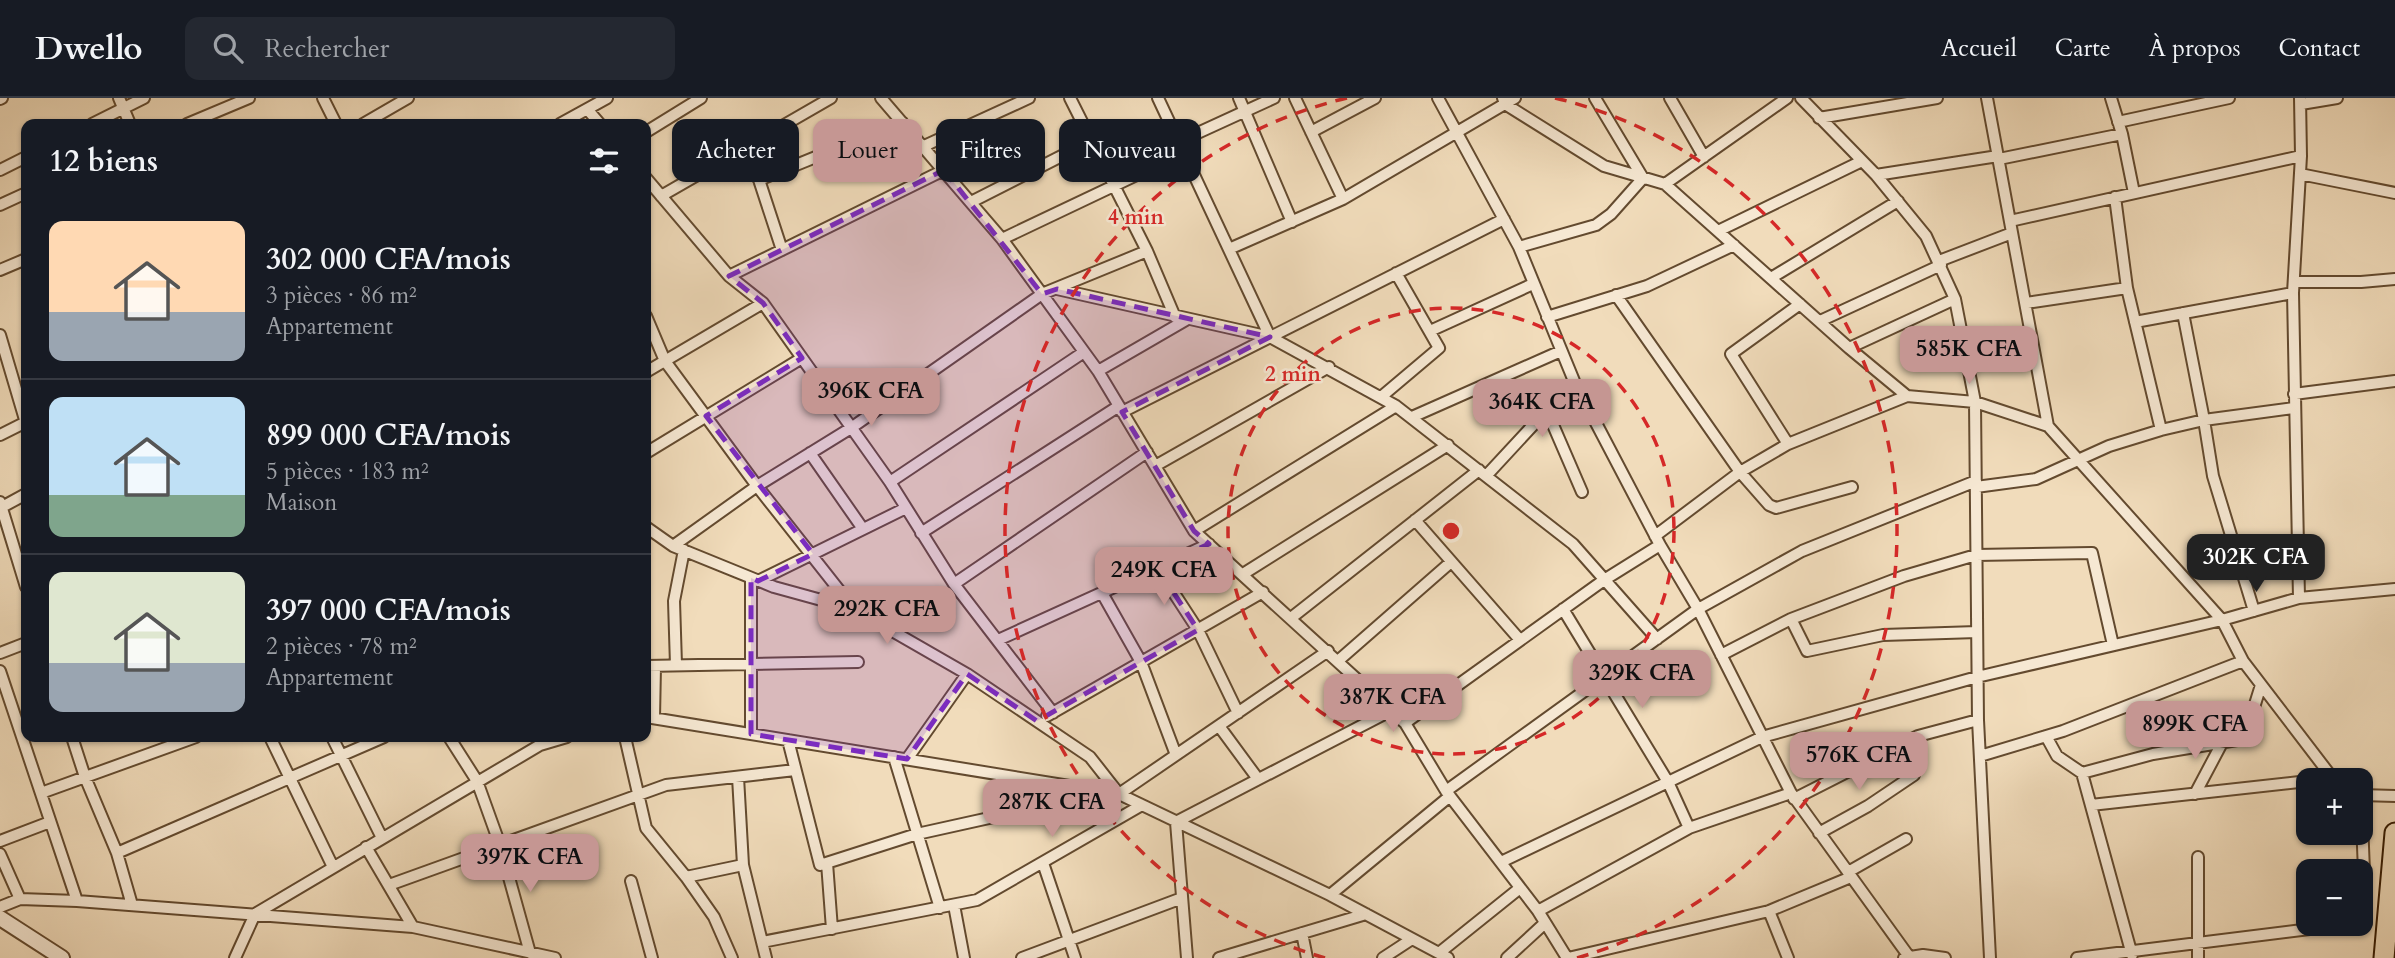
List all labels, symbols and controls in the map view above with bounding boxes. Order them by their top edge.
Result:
search box [185,17,675,80]
text: Dwello [35,26,143,71]
icon: search [209,29,247,67]
text: Rechercher [265,31,389,66]
text: Accueil [1941,32,2017,65]
text: Carte [2055,32,2111,65]
text: À propos [2149,32,2241,65]
text: Contact [2279,32,2360,65]
chip: Acheter [672,119,799,182]
chip: Louer [813,119,922,182]
chip: Filtres [936,119,1045,182]
chip: Nouveau [1059,119,1201,182]
text: 12 biens [49,141,158,182]
icon: filters [585,142,623,180]
text: 4 min [1108,203,1164,232]
text: 302 000 CFA/mois [266,239,511,280]
icon: home [105,249,189,333]
text: 3 pièces · 86 m² [266,280,417,311]
text: Appartement [266,311,393,342]
pin: 585K CFA [1897,327,2041,386]
text: 585K CFA [1916,333,2022,364]
text: 2 min [1265,360,1321,389]
pin: 396K CFA [799,368,943,428]
text: 396K CFA [818,375,924,406]
pin: 364K CFA [1470,380,1614,439]
text: 364K CFA [1489,386,1595,417]
text: 899 000 CFA/mois [266,415,511,456]
icon: home [105,425,189,509]
text: 5 pièces · 183 m² [266,456,429,487]
text: Maison [266,487,337,518]
centre of rings [1439,519,1463,543]
pin: 302K CFA [2184,534,2328,594]
text: 302K CFA [2203,541,2309,572]
pin: 249K CFA [1092,547,1236,607]
text: 249K CFA [1111,554,1217,585]
pin: 292K CFA [815,587,959,646]
text: 397 000 CFA/mois [266,590,511,631]
text: 292K CFA [834,593,940,624]
icon: home [105,600,189,684]
text: 2 pièces · 78 m² [266,631,417,662]
pin: 329K CFA [1570,650,1714,710]
text: 329K CFA [1589,657,1695,688]
text: Appartement [266,662,393,693]
pin: 387K CFA [1321,674,1465,734]
text: 387K CFA [1340,681,1446,712]
pin: 899K CFA [2123,702,2267,761]
text: 899K CFA [2142,708,2248,739]
pin: 576K CFA [1787,732,1931,792]
text: 576K CFA [1806,739,1912,770]
map controls [2296,768,2373,936]
button: + [2296,768,2373,845]
pin: 287K CFA [980,780,1124,839]
text: 287K CFA [999,786,1105,817]
pin: 397K CFA [458,834,602,894]
text: 397K CFA [477,841,583,872]
button: − [2296,859,2373,936]

